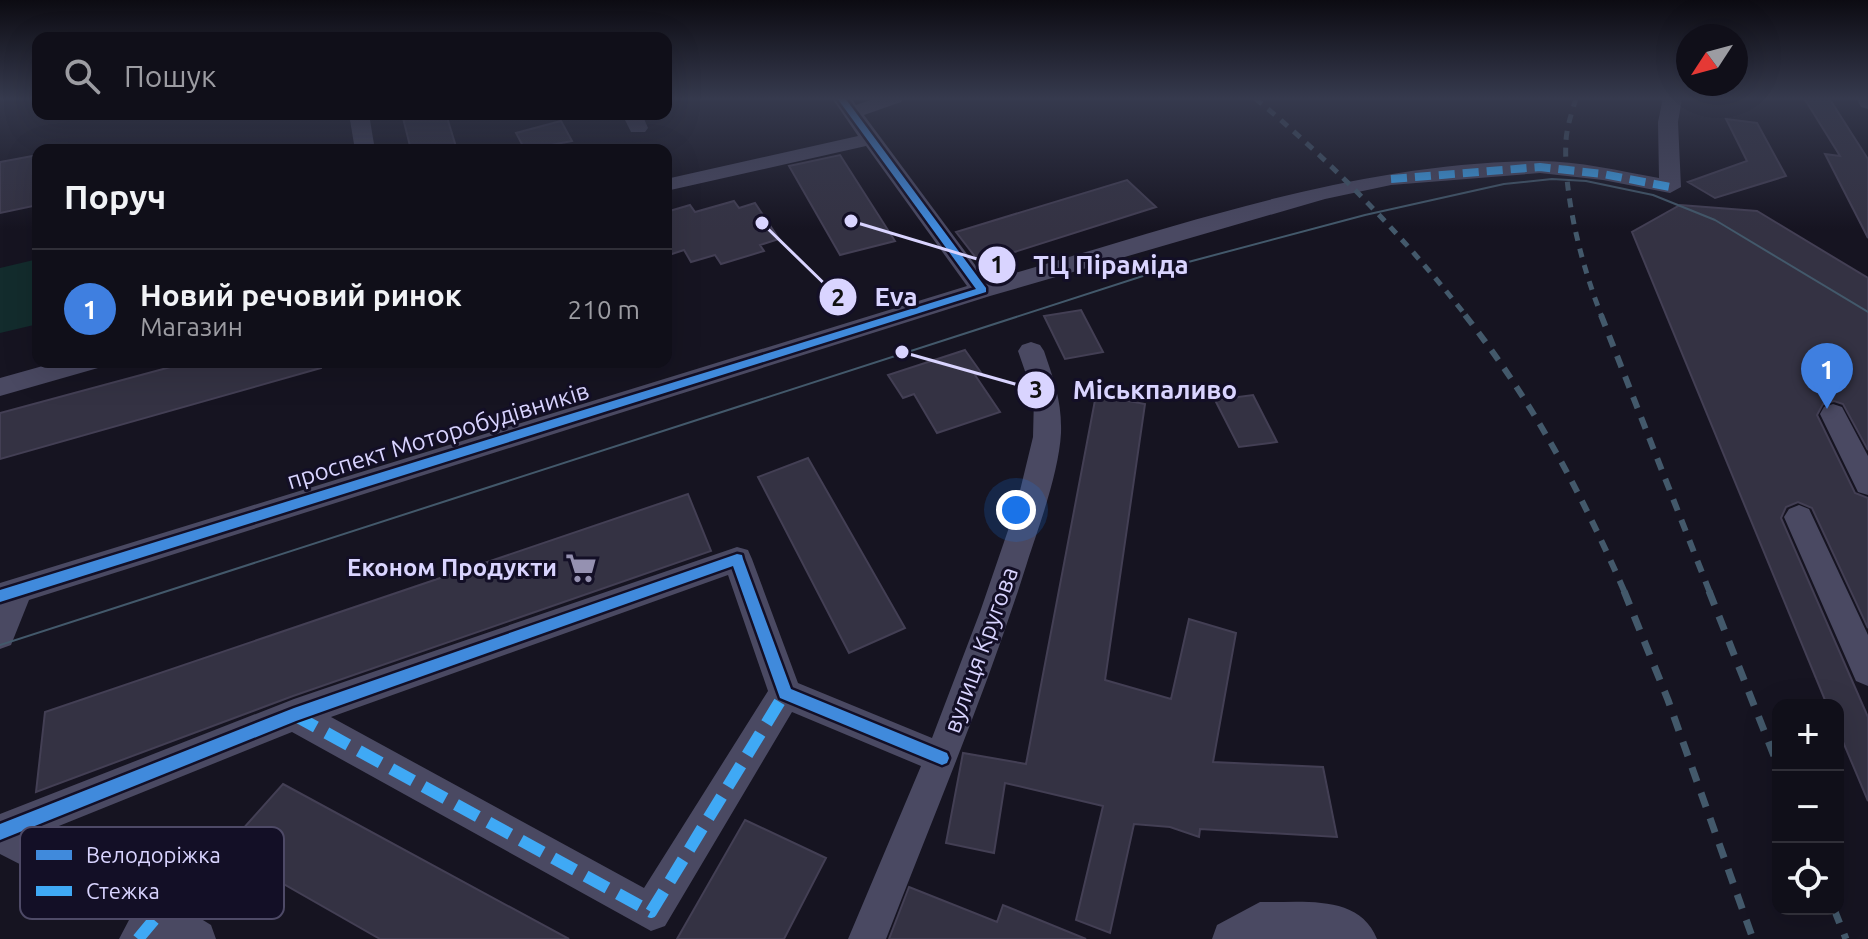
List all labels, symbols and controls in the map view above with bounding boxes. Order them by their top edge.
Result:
north arrow [1676,24,1748,96]
search box [32,32,672,120]
icon: search [60,54,104,98]
text: Пошук [124,59,217,93]
text: Поруч [64,177,166,215]
callout: ТЦ Піраміда [977,240,1205,290]
text: ТЦ Піраміда [1033,250,1189,279]
text: 1 [990,251,1004,278]
callout: Eva [818,272,934,322]
text: Новий речовий ринок [140,278,462,312]
text: Eva [874,282,918,311]
text: 2 [831,284,845,311]
text: 1 [83,295,97,324]
text: 210 m [568,295,640,324]
text: Магазин [140,312,243,341]
pin: 1 [1801,343,1853,409]
callout: Міськпаливо [1016,365,1253,415]
text: Міськпаливо [1073,375,1237,404]
text: 3 [1029,376,1043,403]
street label: проспект Моторобудівників [284,377,592,494]
your location [996,490,1036,530]
supermarket icon: Економ Продукти [564,551,598,585]
place label: Економ Продукти [347,554,557,581]
street label: вулиця Кругова [938,563,1023,736]
map controls [1772,699,1844,915]
button: + [1772,699,1844,771]
button: − [1772,771,1844,843]
legend [20,827,284,919]
text: Велодоріжка [86,842,221,867]
button: locate [1772,843,1844,915]
text: Стежка [86,878,160,903]

